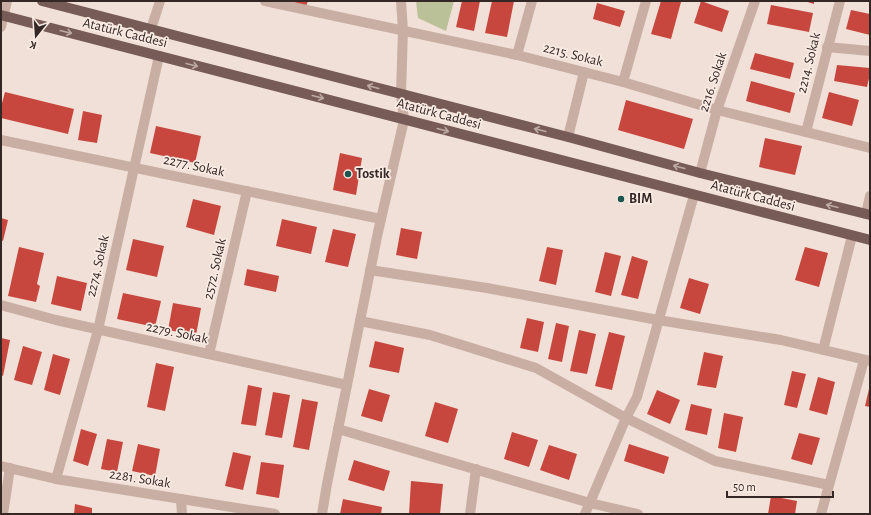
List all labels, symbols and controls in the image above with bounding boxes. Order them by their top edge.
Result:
north arrow [16,16,56,56]
street label: Atatürk Caddesi [81,16,169,50]
one-way arrow [59,29,72,36]
street label: 2214. Sokak [795,31,823,95]
text: K [28,39,38,51]
street label: 2215. Sokak [542,41,605,69]
street label: 2216. Sokak [697,50,729,114]
one-way arrow [185,61,198,69]
one-way arrow [367,83,380,90]
one-way arrow [311,94,324,102]
street label: Atatürk Caddesi [395,96,483,132]
one-way arrow [534,126,547,133]
one-way arrow [437,127,450,134]
street label: 2277. Sokak [162,153,226,179]
one-way arrow [673,163,686,170]
place label: Tostik [356,167,390,181]
marker: Tostik [343,169,353,179]
street label: Atatürk Caddesi [709,178,797,214]
place label: BIM [629,192,652,206]
marker: BIM [616,194,626,204]
one-way arrow [826,201,839,209]
street label: 2274. Sokak [84,233,112,298]
street label: 2572. Sokak [201,237,229,301]
street label: 2279. Sokak [145,320,210,347]
street label: 2281. Sokak [108,467,172,491]
scale bar [727,473,833,499]
text: 50 m [733,481,756,493]

